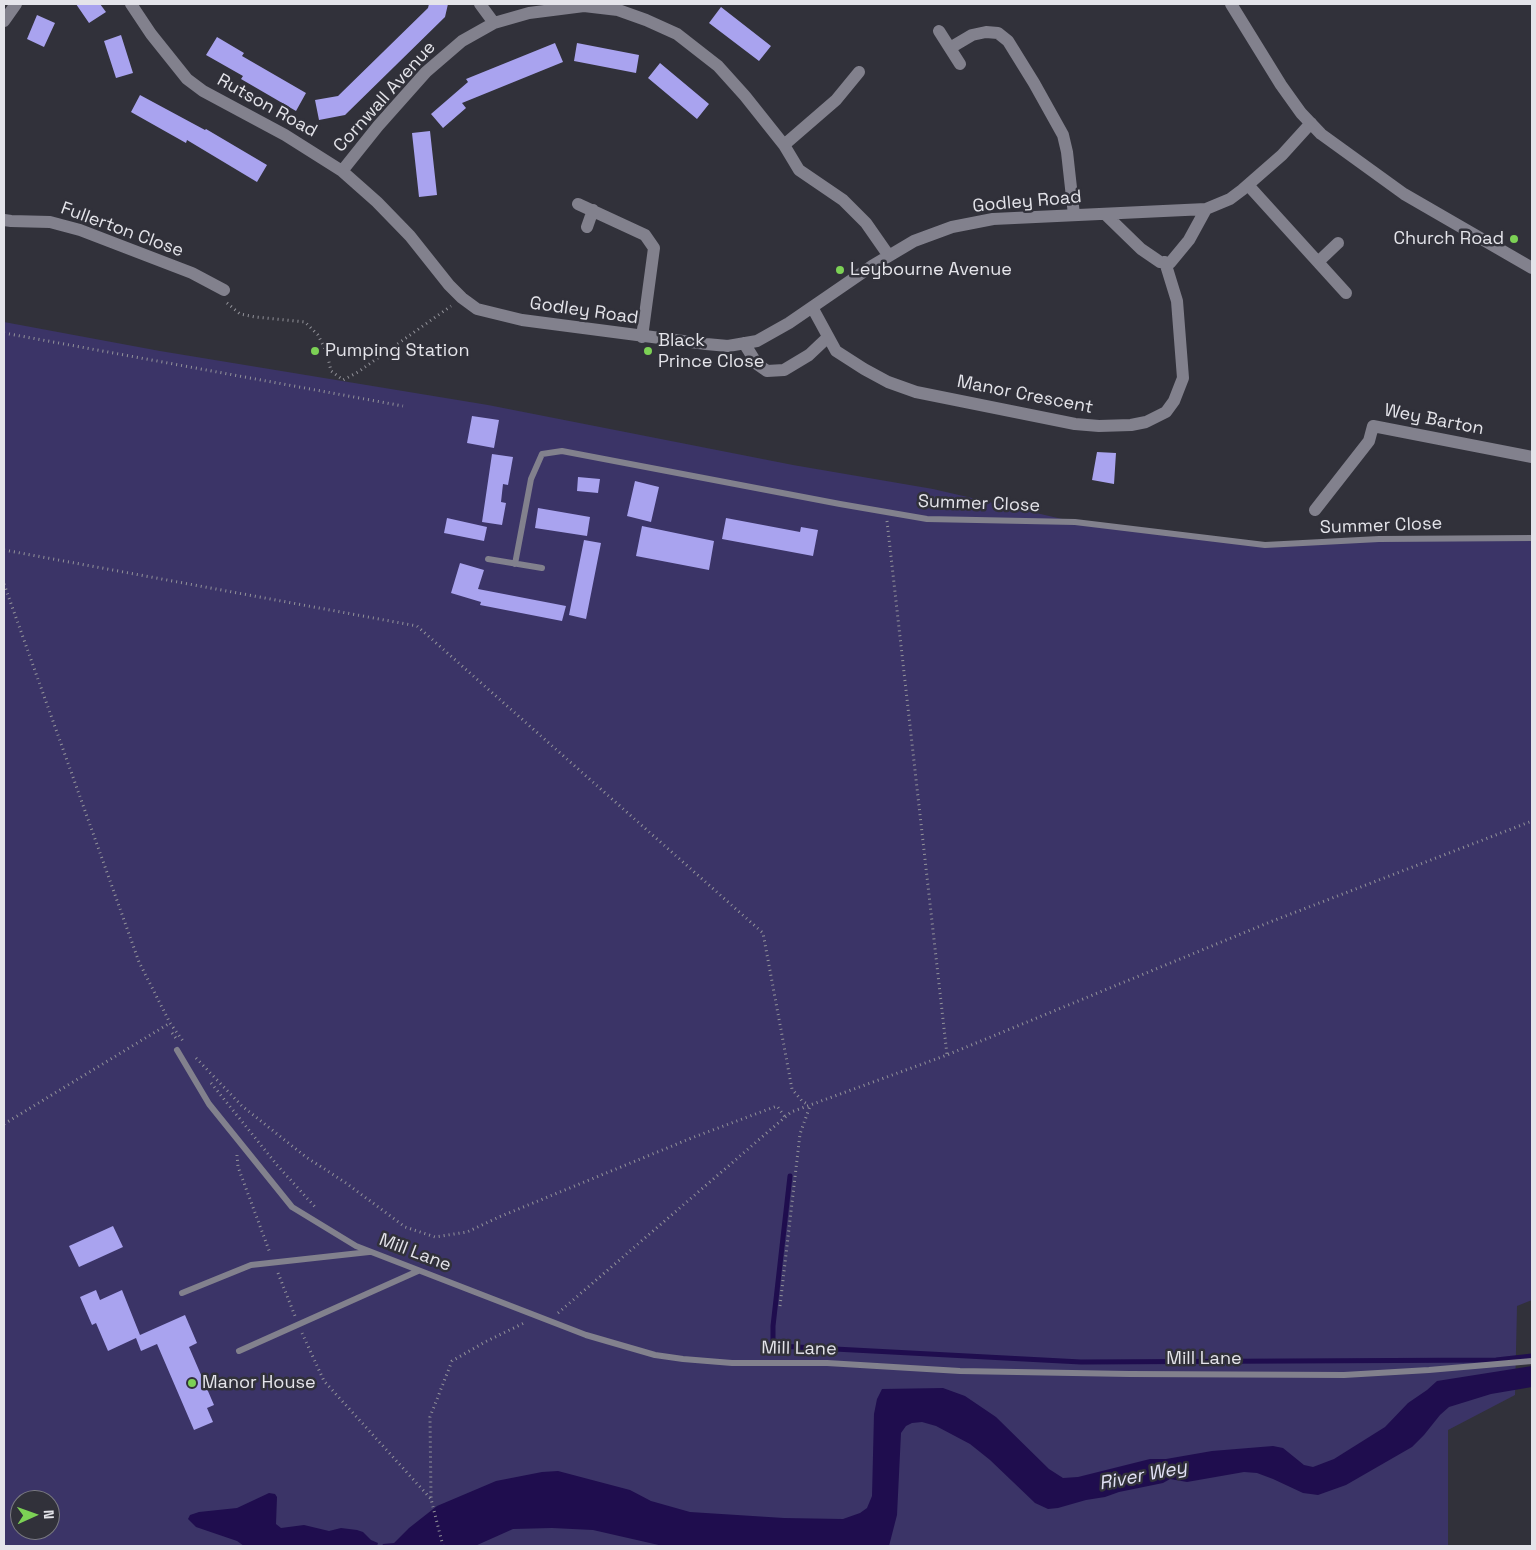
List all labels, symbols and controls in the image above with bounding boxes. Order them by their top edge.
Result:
street label: Cornwall Avenue [329,37,441,157]
street label: Rutson Road [213,70,321,142]
street label: Godley Road [972,186,1082,218]
street label: Fullerton Close [58,198,186,262]
place label: Church Road [1393,228,1504,250]
marker: Church Road [1508,233,1520,245]
place label: Leybourne Avenue [850,259,1012,281]
marker: Leybourne Avenue [834,264,846,276]
street label: Godley Road [528,293,640,329]
place label: Black Prince Close [658,330,764,372]
place label: Pumping Station [325,340,469,362]
marker: Pumping Station [309,345,321,357]
marker: Black Prince Close [642,345,654,357]
street label: Manor Crescent [955,371,1095,419]
street label: Wey Barton [1382,400,1486,440]
street label: Summer Close [918,491,1040,517]
street label: Summer Close [1320,513,1442,539]
street label: Mill Lane [376,1229,454,1277]
street label: Mill Lane [761,1338,837,1360]
street label: Mill Lane [1166,1348,1242,1370]
place label: Manor House [202,1372,316,1394]
marker: Manor House [186,1377,198,1389]
water label: River Wey [1097,1456,1189,1496]
north arrow [10,1490,60,1540]
text: N [40,1509,58,1520]

